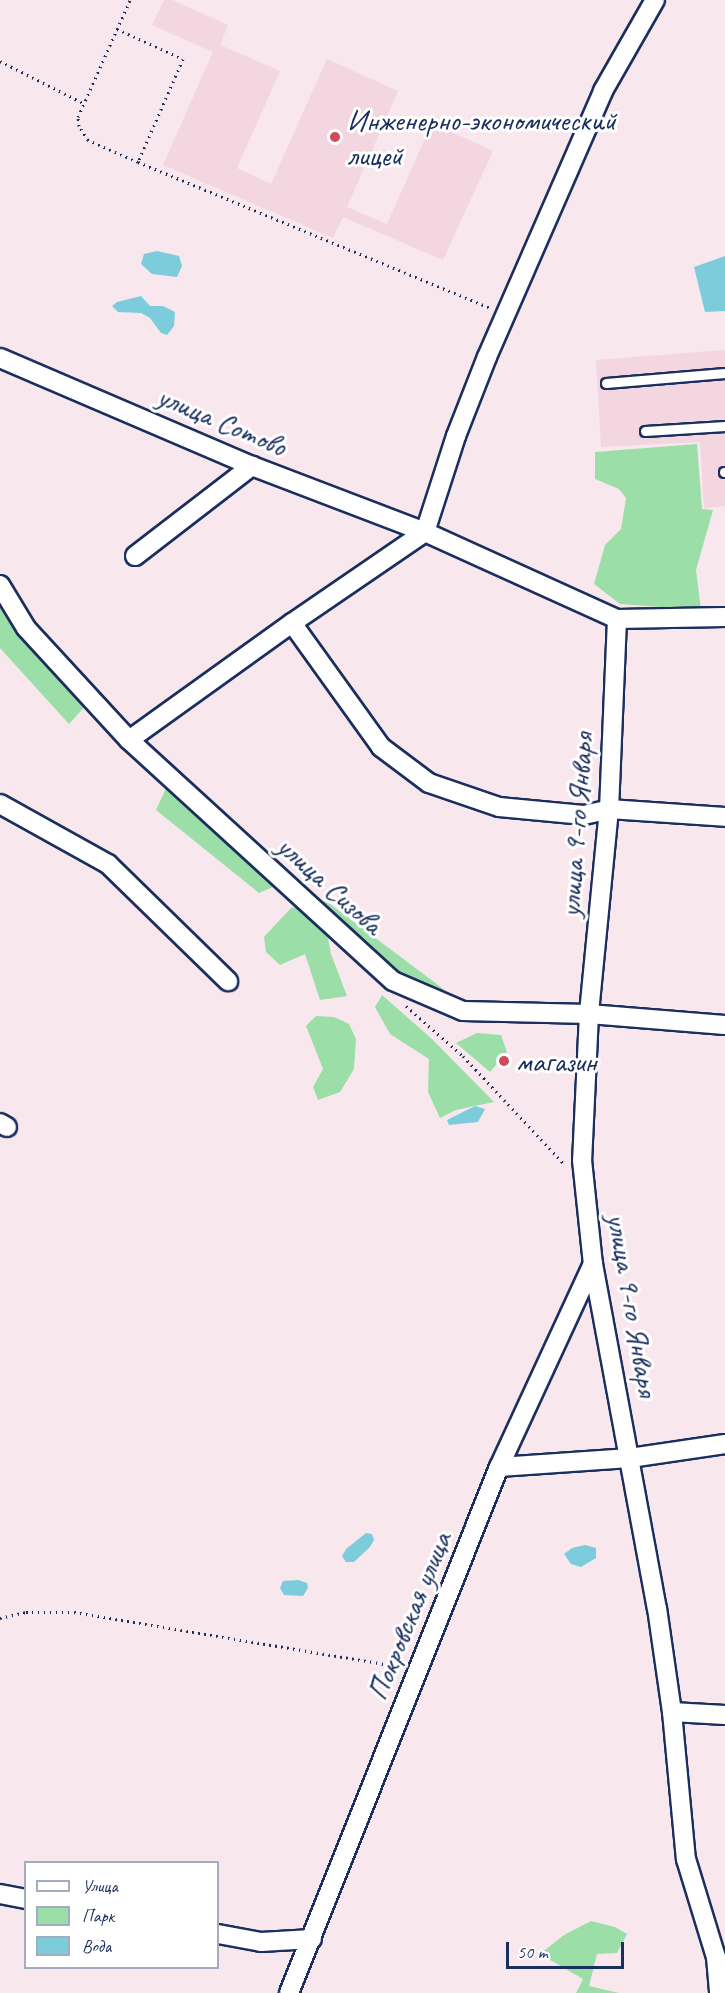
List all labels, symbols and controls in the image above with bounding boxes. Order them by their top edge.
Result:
place label: Инженерно-экономический лицей [347,102,616,172]
marker: Инженерно-экономический лицей [328,130,342,144]
street label: улица Сотово [153,378,291,464]
street label: улица 9-го Января [552,731,600,919]
street label: улица Сизова [270,828,390,942]
place label: магазин [516,1043,597,1079]
marker: магазин [497,1054,511,1068]
street label: улица 9-го Января [599,1211,667,1399]
street label: Покровская улица [359,1526,459,1706]
legend [24,1861,219,1969]
text: Улица [82,1875,118,1897]
text: Парк [82,1905,114,1927]
scale bar [509,1930,628,1968]
text: Вода [82,1935,111,1957]
text: 50 m [517,1941,548,1963]

